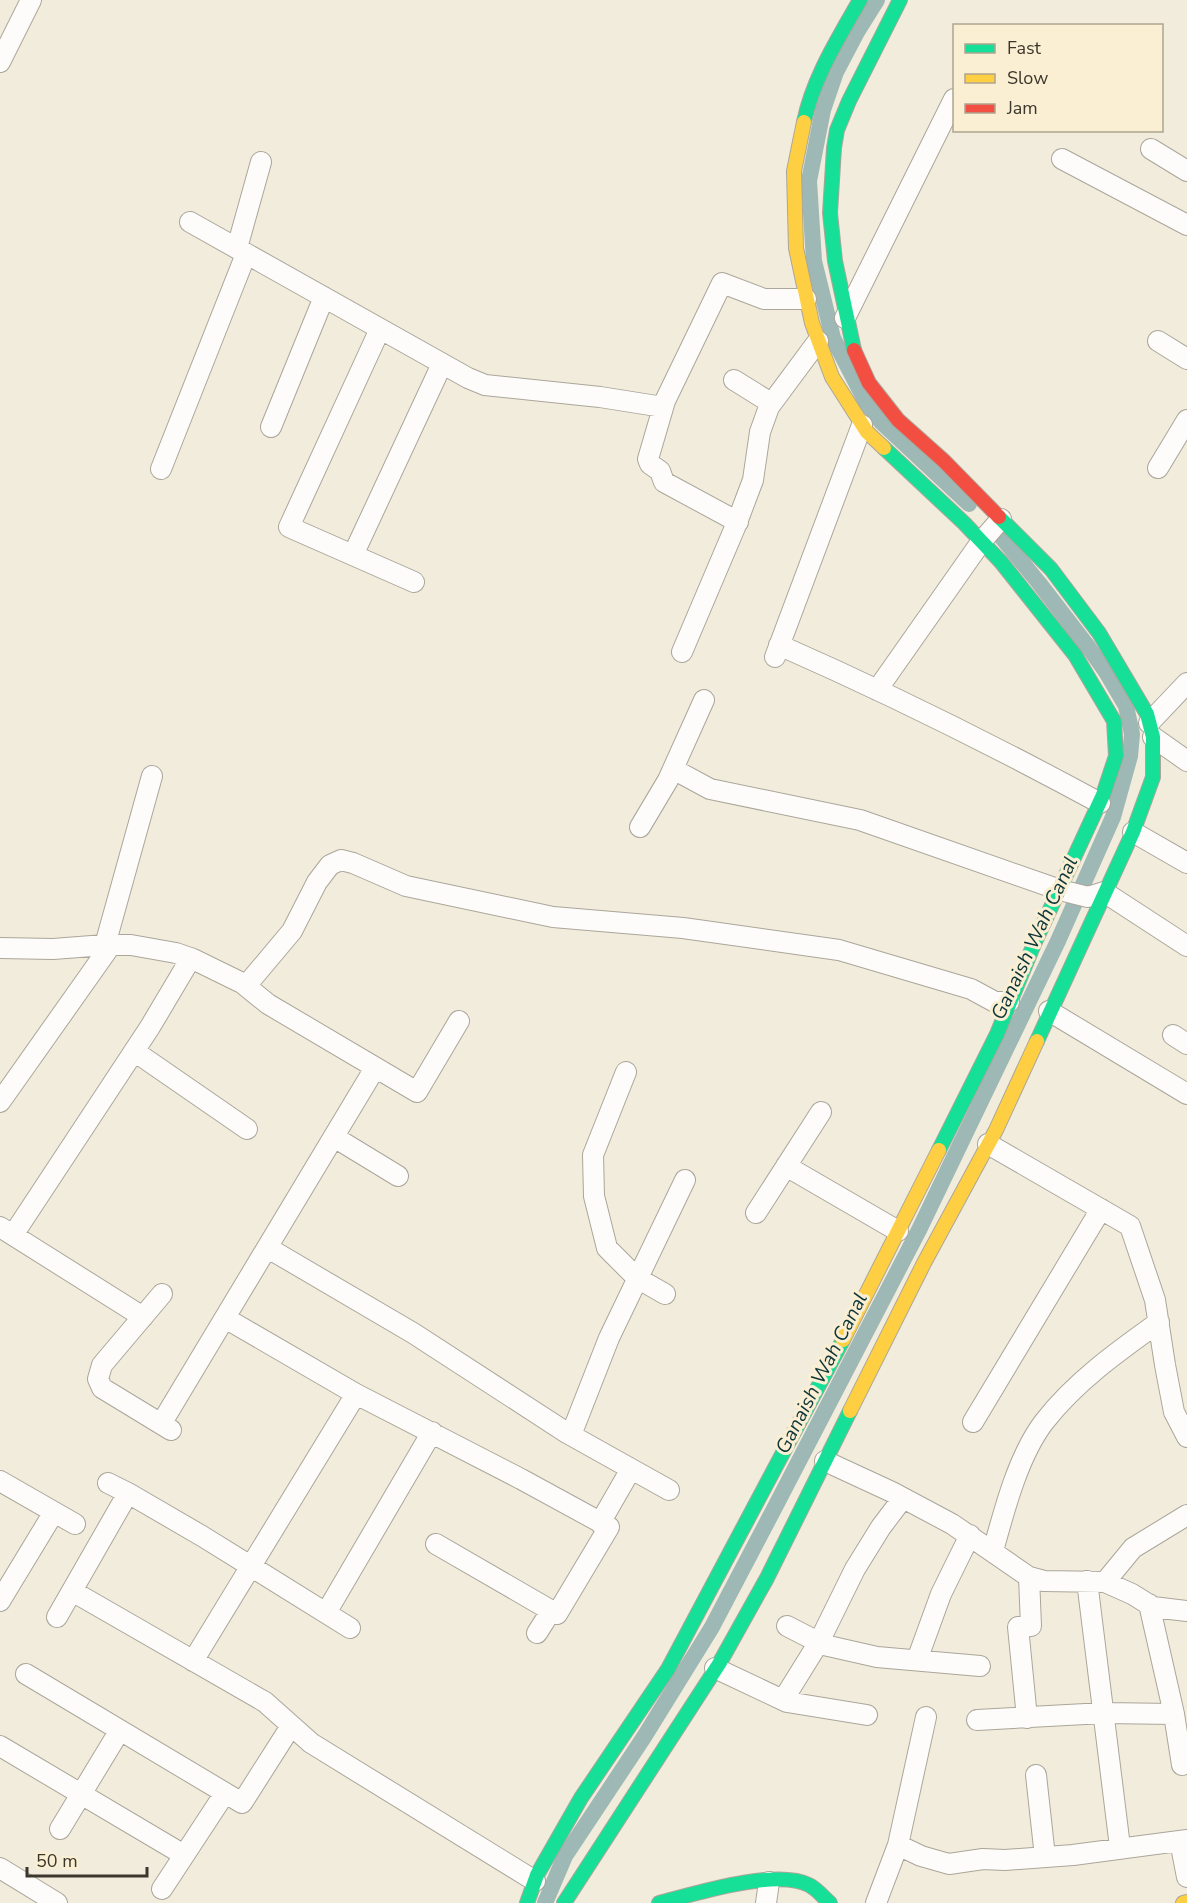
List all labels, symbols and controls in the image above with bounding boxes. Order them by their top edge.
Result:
legend [953,24,1163,132]
text: Fast [1007,36,1042,60]
text: Slow [1007,66,1048,90]
text: Jam [1006,96,1038,120]
water label: Ganaish Wah Canal [985,852,1084,1024]
water label: Ganaish Wah Canal [769,1288,874,1458]
scale bar [27,1840,147,1878]
text: 50 m [36,1849,78,1873]

